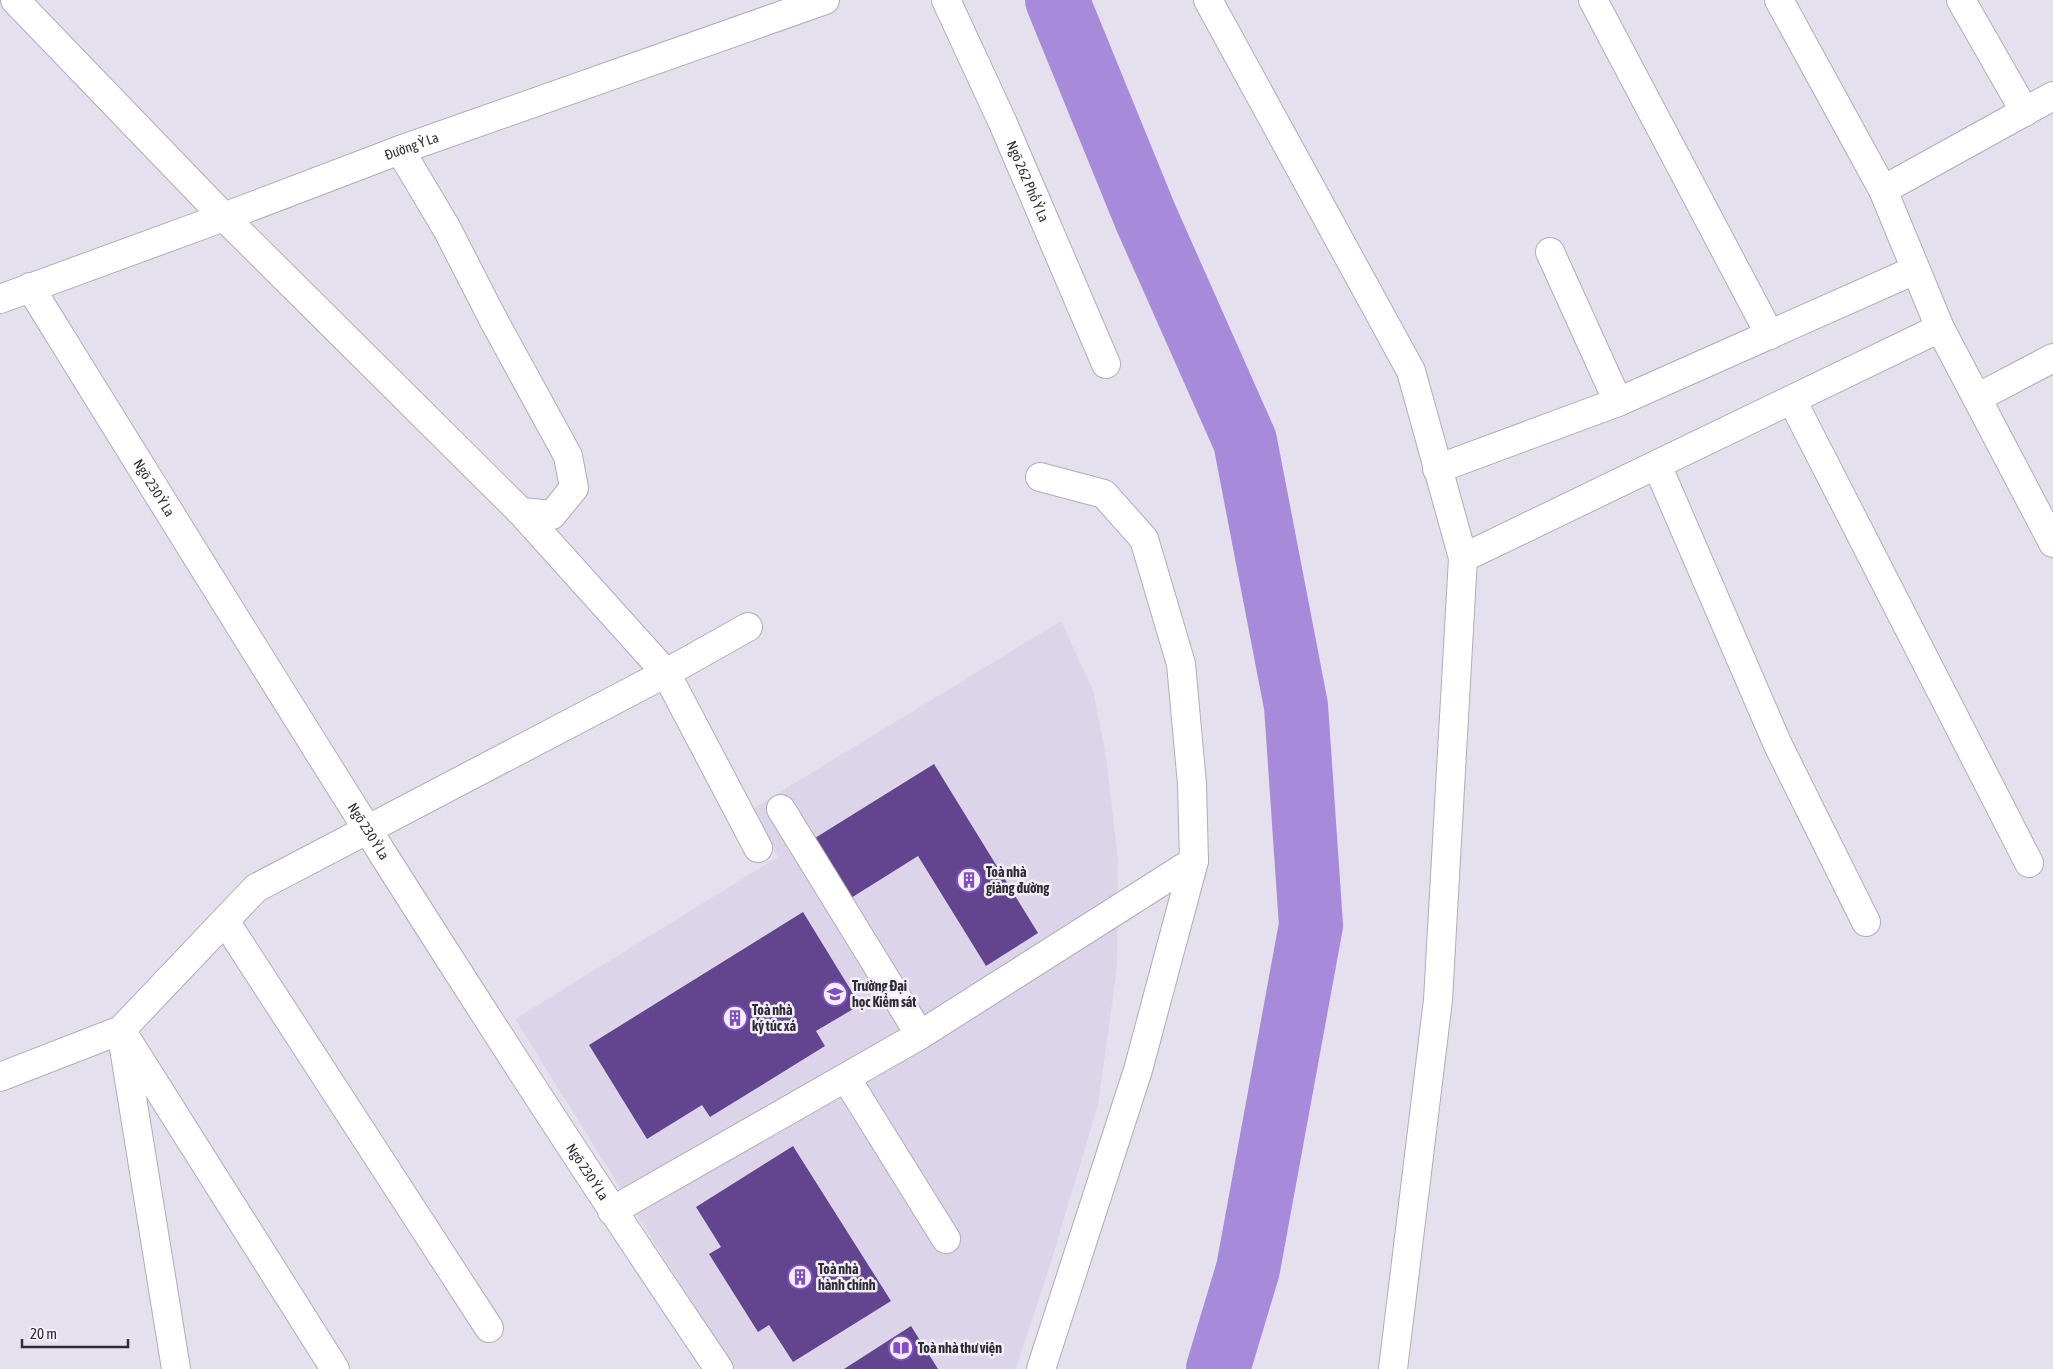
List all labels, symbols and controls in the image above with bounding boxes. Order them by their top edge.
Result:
street label: Đường Ỷ La [382,129,441,163]
street label: Ngõ 262 Phố Ỷ La [1003,138,1052,224]
street label: Ngõ 230 Ỷ La [130,456,178,519]
street label: Ngõ 230 Ỷ La [345,800,393,863]
place label: Toà nhà giảng đường [986,864,1050,896]
building icon: Toà nhà giảng đường [956,867,982,893]
place label: Trường Đại học Kiểm sát [852,978,916,1010]
school or university icon: Trường Đại học Kiểm sát [822,981,848,1007]
place label: Toà nhà ký túc xá [752,1002,796,1034]
building icon: Toà nhà ký túc xá [722,1005,748,1031]
street label: Ngõ 230 Ỷ La [563,1141,612,1203]
place label: Toà nhà hành chính [818,1261,876,1293]
building icon: Toà nhà hành chính [787,1264,813,1290]
scale bar [22,1316,129,1348]
text: 20 m [30,1325,57,1342]
library icon: Toà nhà thư viện [888,1335,914,1361]
place label: Toà nhà thư viện [918,1340,1002,1356]

